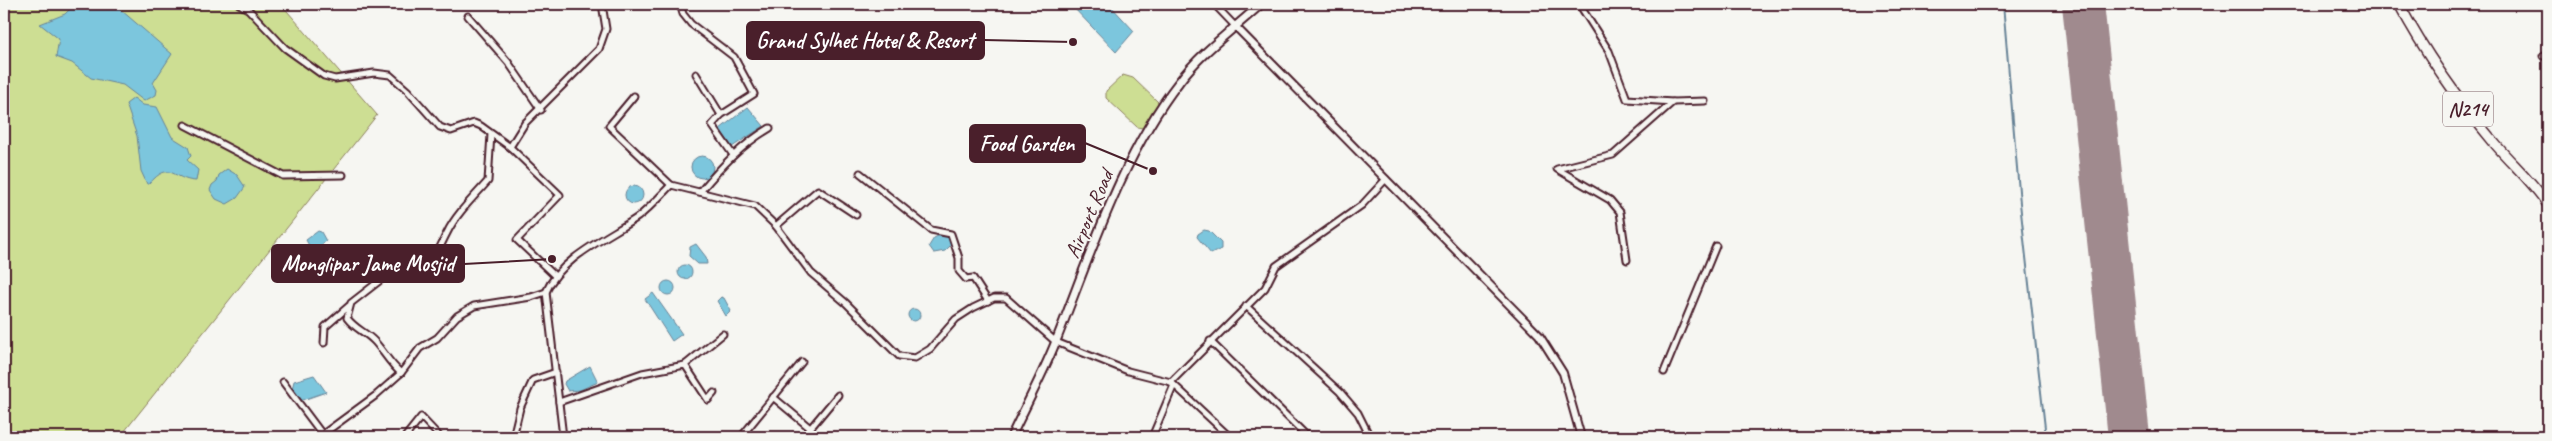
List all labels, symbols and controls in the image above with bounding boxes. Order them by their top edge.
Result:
callout: Grand Sylhet Hotel & Resort [747,22,984,59]
text: Grand Sylhet Hotel & Resort [756,27,977,55]
road number: N214 [2443,92,2493,126]
callout: Food Garden [970,125,1085,162]
text: Food Garden [980,130,1075,158]
street label: Airport Road [1059,163,1121,262]
callout: Monglipar Jame Mosjid [272,245,464,282]
text: Monglipar Jame Mosjid [282,250,458,278]

